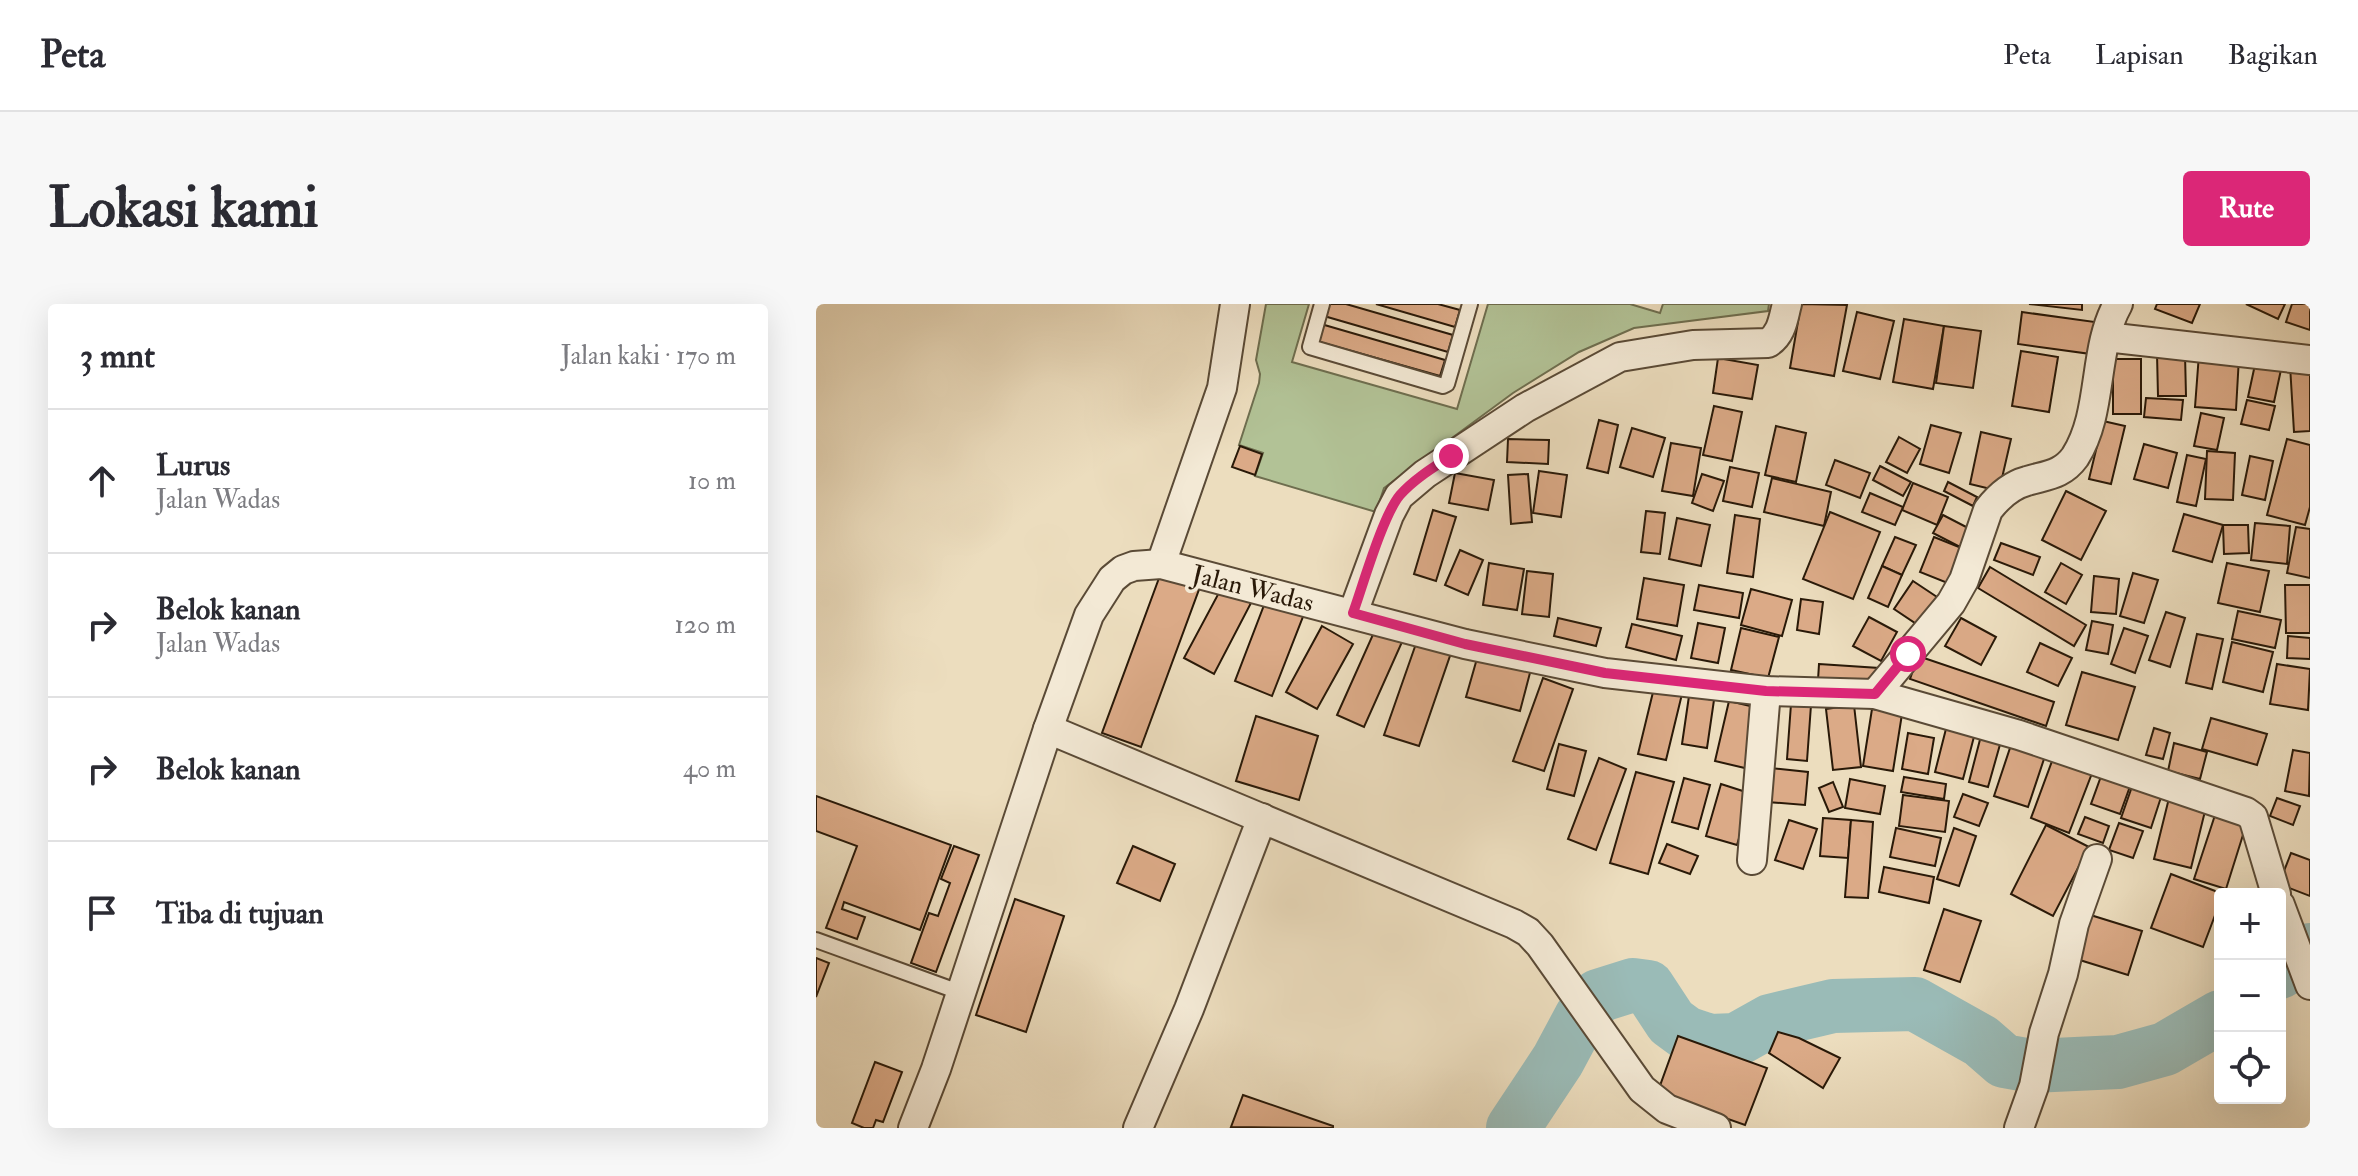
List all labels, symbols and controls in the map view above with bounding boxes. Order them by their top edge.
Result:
text: Peta [40,31,105,79]
text: Peta [2003,38,2051,73]
text: Lapisan [2095,38,2184,73]
text: Bagikan [2228,38,2318,73]
button: Rute [2183,171,2310,246]
text: Lokasi kami [48,173,318,244]
text: 3 mnt [80,335,155,378]
text: Jalan kaki · 170 m [561,340,736,372]
route end [1433,438,1469,474]
text: Lurus [156,447,230,484]
icon: ahead [80,459,124,503]
text: 10 m [688,465,736,497]
text: Jalan Wadas [156,484,280,516]
street label: Jalan Wadas [1188,558,1317,620]
text: Belok kanan [156,591,300,628]
icon: right [80,603,124,647]
text: 120 m [675,609,736,641]
text: Jalan Wadas [156,628,280,660]
route start [1890,636,1926,672]
icon: right [80,747,124,791]
text: Belok kanan [156,751,300,788]
text: 40 m [683,753,736,785]
map controls [2214,888,2286,1104]
button: + [2214,888,2286,960]
icon: arrive [80,891,124,935]
text: Tiba di tujuan [156,895,324,932]
button: − [2214,960,2286,1032]
button: locate [2214,1032,2286,1104]

